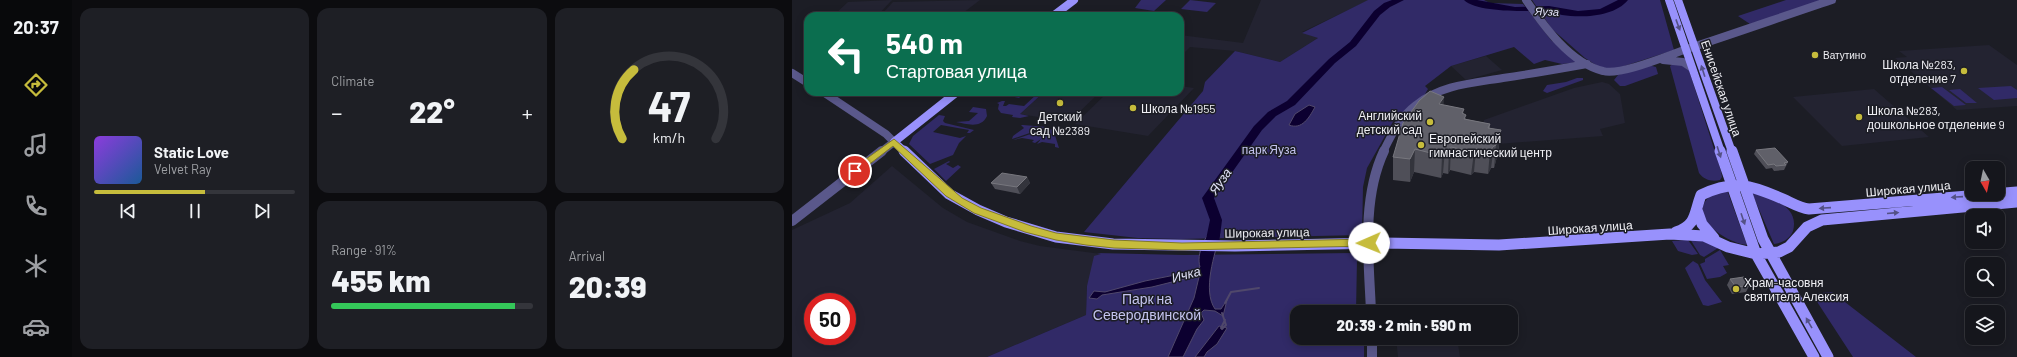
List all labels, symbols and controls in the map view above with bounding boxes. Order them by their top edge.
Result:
water label: Яуза [1534,4,1559,18]
text: 20:37 [13,16,59,38]
one-way arrow [1675,19,1681,31]
text: 540 m [886,26,963,60]
icon: left [820,28,872,80]
street label: Енисейская улица [1698,38,1745,139]
place label: Ватутино [1823,49,1866,61]
marker: Ватутино [1810,50,1820,60]
place label: Школа №283, отделение 7 [1882,57,1956,86]
text: Стартовая улица [886,60,1027,82]
one-way arrow [1700,65,1706,77]
marker: Школа №283, отделение 7 [1959,66,1969,76]
icon: directions [22,71,50,99]
text: Climate [331,73,374,89]
text: 47 [648,79,691,129]
text: 22° [409,93,455,129]
marker: Детский сад №2389 [1055,98,1065,108]
text: − [331,99,342,125]
text: + [522,99,533,125]
place label: Школа №1955 [1141,101,1216,115]
marker: Школа №1955 [1128,103,1138,113]
place label: Школа №283, дошкольное отделение 9 [1867,103,2005,132]
place label: Английский детский сад [1357,108,1422,137]
place label: Детский сад №2389 [1030,109,1090,138]
marker: Школа №283, дошкольное отделение 9 [1854,112,1864,122]
marker: Английский детский сад [1425,117,1435,127]
text: km/h [653,128,685,145]
icon: music [22,131,50,159]
place label: Европейский гимнастический центр [1429,131,1552,160]
marker: Европейский гимнастический центр [1416,140,1426,150]
park label: парк Яуза [1242,142,1296,157]
text: Static Love [154,143,229,161]
one-way arrow [1716,146,1722,158]
pin [838,154,872,188]
icon: arrive [844,160,866,182]
text: Velvet Ray [154,161,212,177]
north arrow [1965,161,2005,201]
map controls [1965,161,2005,345]
water label: Яуза [1205,165,1235,198]
street label: Широкая улица [1865,177,1951,200]
icon: phone [22,192,50,220]
one-way arrow [1951,194,1963,201]
icon: previous [117,200,139,222]
icon: pause [184,200,206,222]
icon: next [251,200,273,222]
one-way arrow [1819,205,1831,212]
button: sound [1965,209,2005,249]
one-way arrow [1887,210,1899,216]
one-way arrow [1740,214,1746,226]
street label: Широкая улица [1547,217,1633,238]
position arrow [1348,222,1390,264]
street label: Широкая улица [1224,224,1310,241]
text: Range · 91% [331,242,397,258]
text: Arrival [569,248,605,264]
icon: climate [22,252,50,280]
button: search [1965,257,2005,297]
text: 455 km [331,262,430,298]
water label: Ичка [1170,262,1202,286]
text: 20:39 [569,268,646,304]
place label: Храм-часовня святителя Алексия [1744,275,1849,303]
marker: Храм-часовня святителя Алексия [1731,284,1741,294]
park label: Парк на Северодвинской [1093,290,1201,323]
speed limit sign: 50 [804,293,856,345]
button: layers [1965,305,2005,345]
icon: car [22,313,50,341]
text: 20:39 · 2 min · 590 m [1337,316,1471,334]
one-way arrow [1805,317,1812,329]

